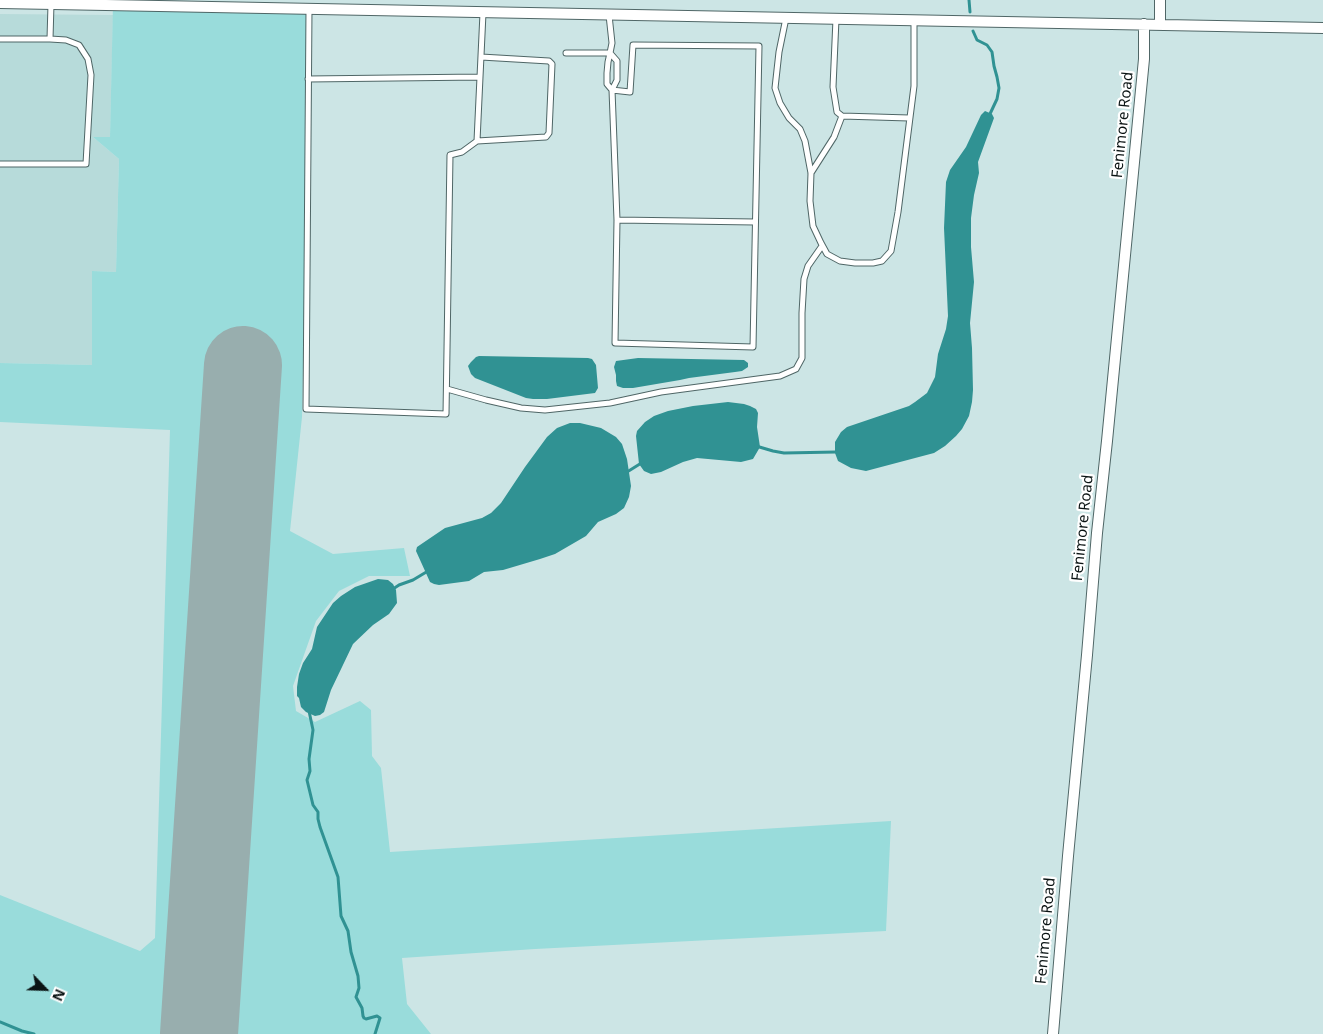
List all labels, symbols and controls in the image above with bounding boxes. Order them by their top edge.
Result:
street label: Fenimore Road [1108,71,1138,179]
street label: Fenimore Road [1068,474,1098,582]
street label: Fenimore Road [1032,877,1060,985]
north arrow [20,964,70,1014]
text: N [48,986,70,1004]

